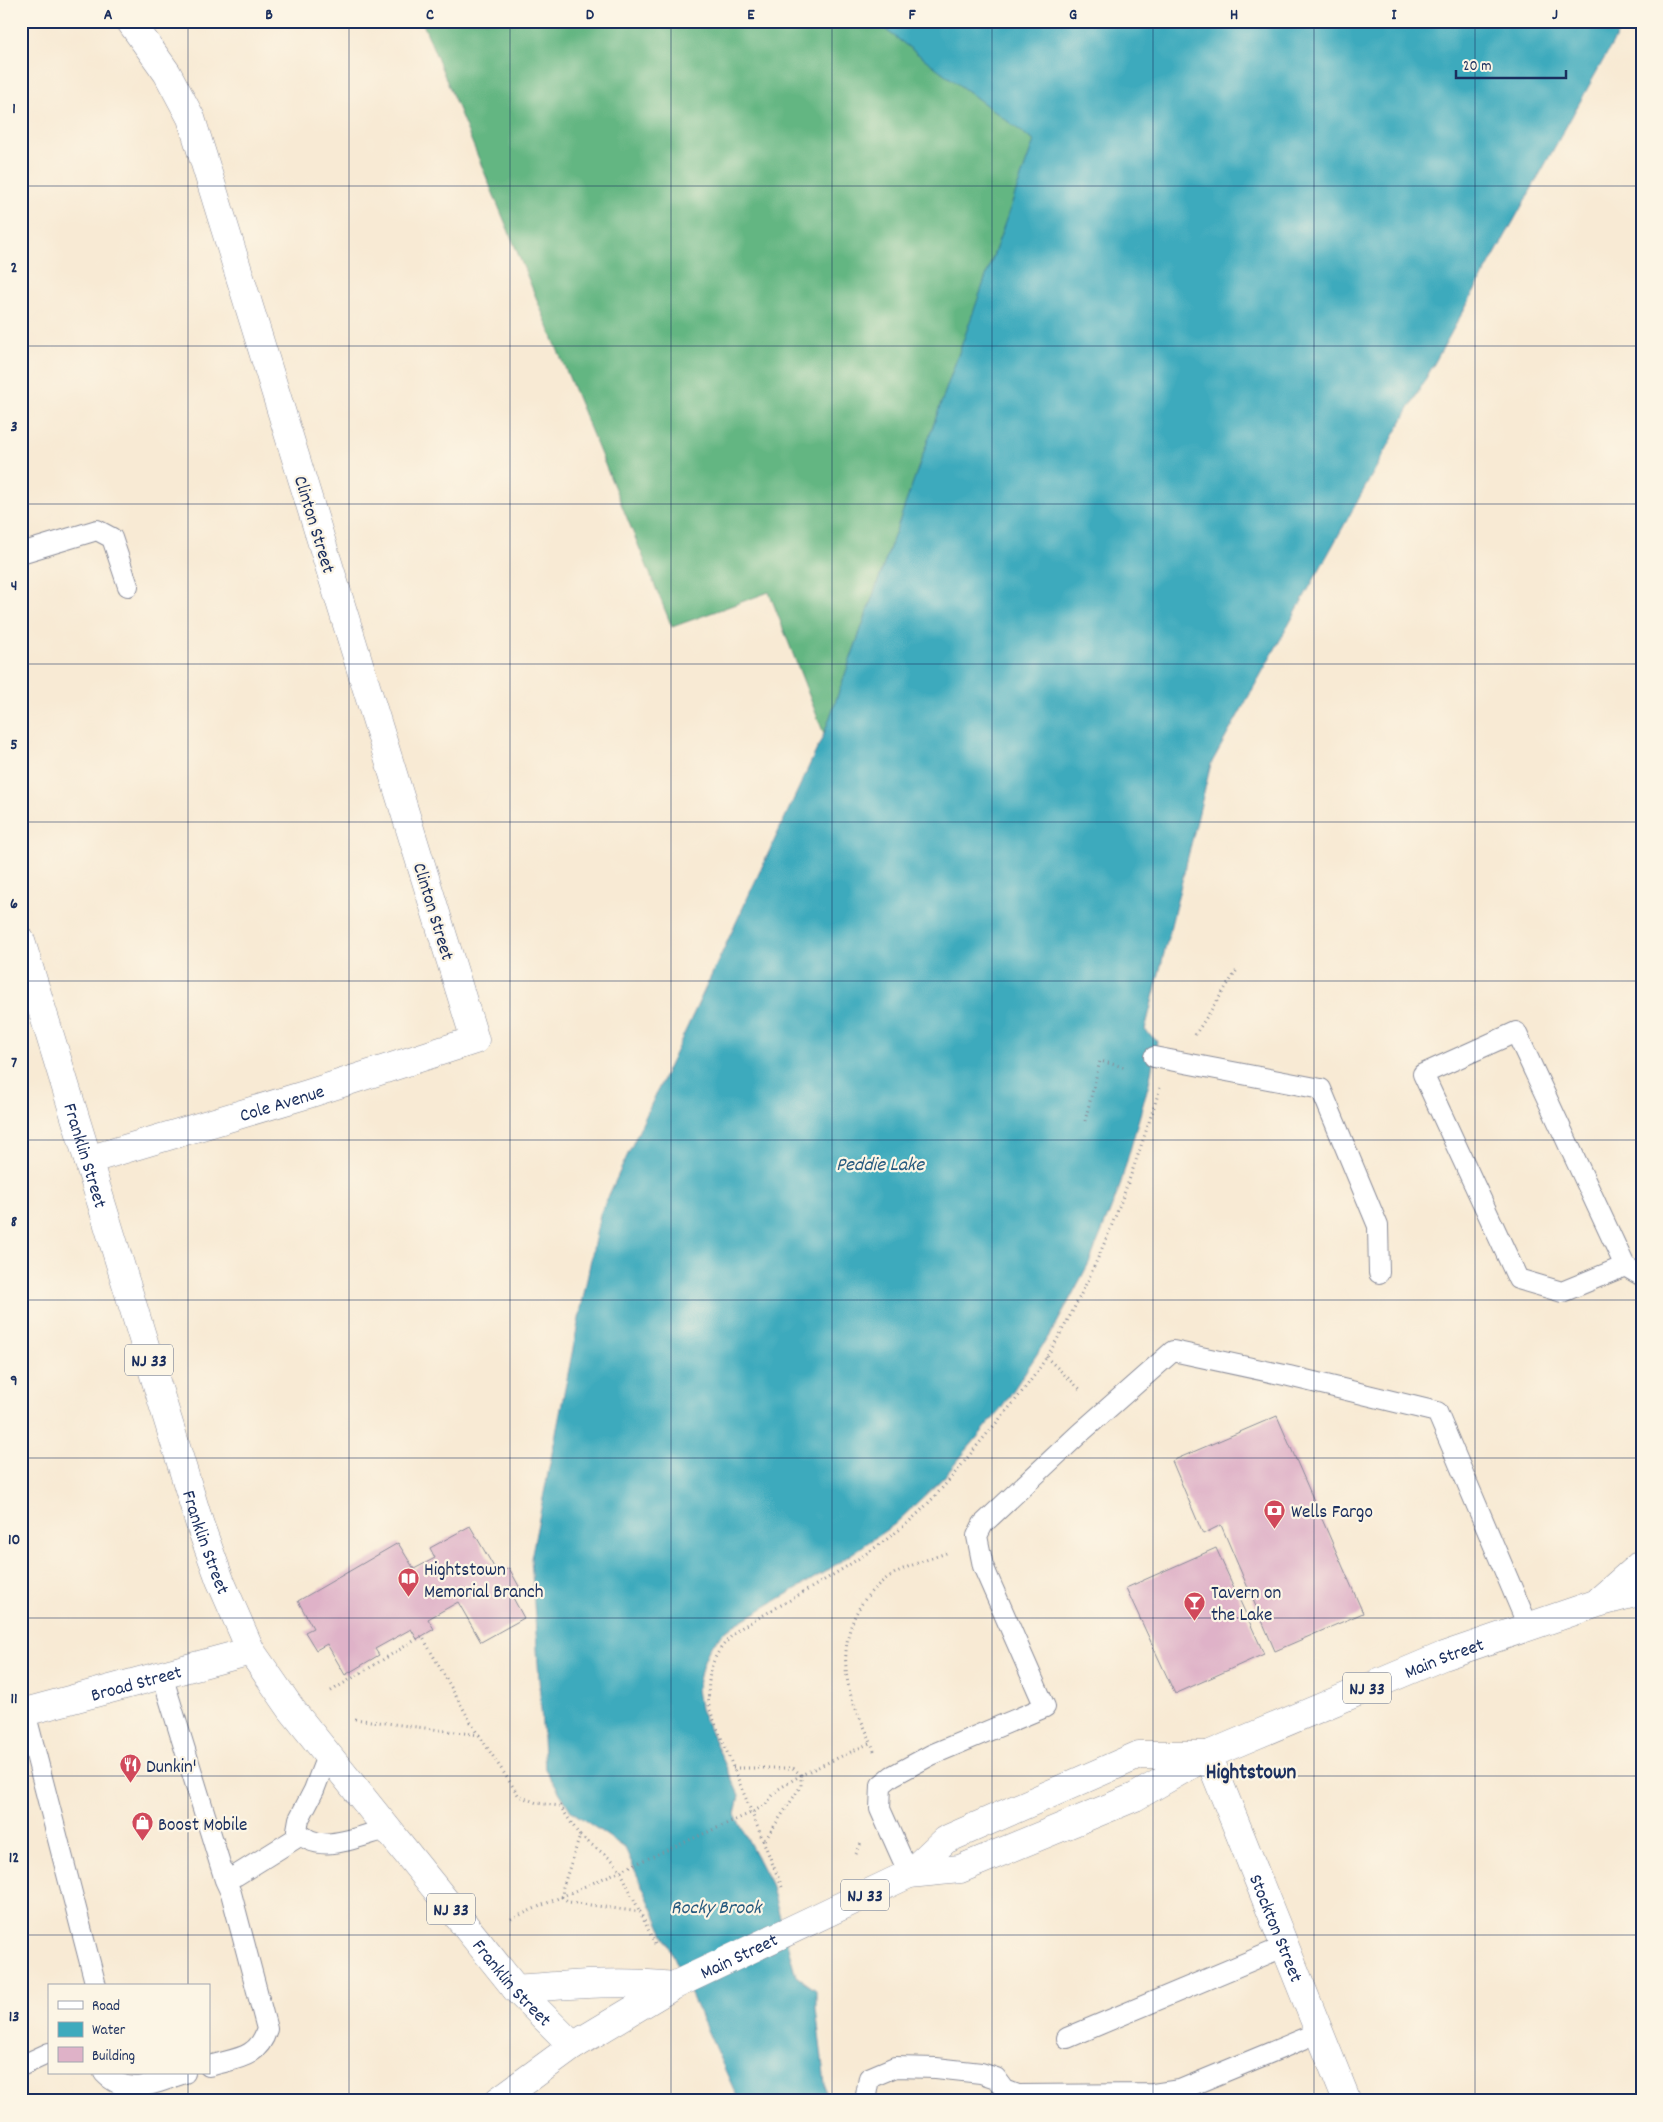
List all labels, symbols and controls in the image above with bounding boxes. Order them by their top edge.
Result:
text: A [104,4,113,27]
text: B [265,4,273,27]
text: C [426,4,434,27]
text: D [586,4,595,27]
text: E [747,4,755,27]
text: F [908,4,916,27]
text: G [1069,4,1077,27]
text: H [1230,4,1238,27]
text: I [1392,4,1398,27]
text: J [1552,4,1558,27]
scale bar [1456,48,1566,80]
text: 20 m [1463,56,1491,78]
text: 1 [12,98,16,121]
text: 2 [11,257,18,280]
text: 3 [10,416,18,439]
street label: Clinton Street [285,473,340,577]
text: 4 [11,575,17,598]
text: 5 [10,734,18,757]
street label: Clinton Street [404,860,459,964]
text: 6 [10,893,18,916]
text: 7 [11,1052,17,1075]
street label: Cole Avenue [237,1080,328,1131]
street label: Franklin Street [55,1100,112,1212]
water label: Peddie Lake [836,1152,925,1180]
text: 8 [11,1211,18,1234]
road number: NJ 33 [125,1344,173,1376]
text: 9 [10,1370,18,1393]
street label: Franklin Street [173,1488,235,1600]
bank icon: Wells Fargo [1263,1498,1287,1529]
place label: Wells Fargo [1291,1500,1373,1527]
text: 10 [8,1529,20,1552]
place label: Hightstown Memorial Branch [424,1558,543,1607]
library icon: Hightstown Memorial Branch [396,1567,420,1598]
place label: Tavern on the Lake [1211,1581,1281,1630]
bar icon: Tavern on the Lake [1183,1590,1207,1621]
street label: Main Street [1401,1633,1488,1688]
street label: Broad Street [88,1660,185,1711]
road number: NJ 33 [1343,1672,1391,1704]
text: 11 [10,1688,18,1711]
restaurant icon: Dunkin' [118,1753,142,1784]
place label: Dunkin' [146,1755,197,1782]
district label: Hightstown [1206,1759,1296,1789]
shop icon: Boost Mobile [130,1811,154,1842]
place label: Boost Mobile [158,1813,247,1840]
text: 12 [9,1847,19,1870]
street label: Stockton Street [1240,1871,1308,1987]
road number: NJ 33 [841,1880,889,1910]
road number: NJ 33 [427,1894,475,1925]
water label: Rocky Brook [671,1895,763,1923]
street label: Main Street [697,1928,783,1988]
street label: Franklin Street [464,1935,556,2034]
legend [48,1984,210,2074]
text: Road [92,1996,120,2018]
text: 13 [9,2006,19,2029]
text: Water [92,2020,126,2042]
text: Building [92,2046,135,2068]

